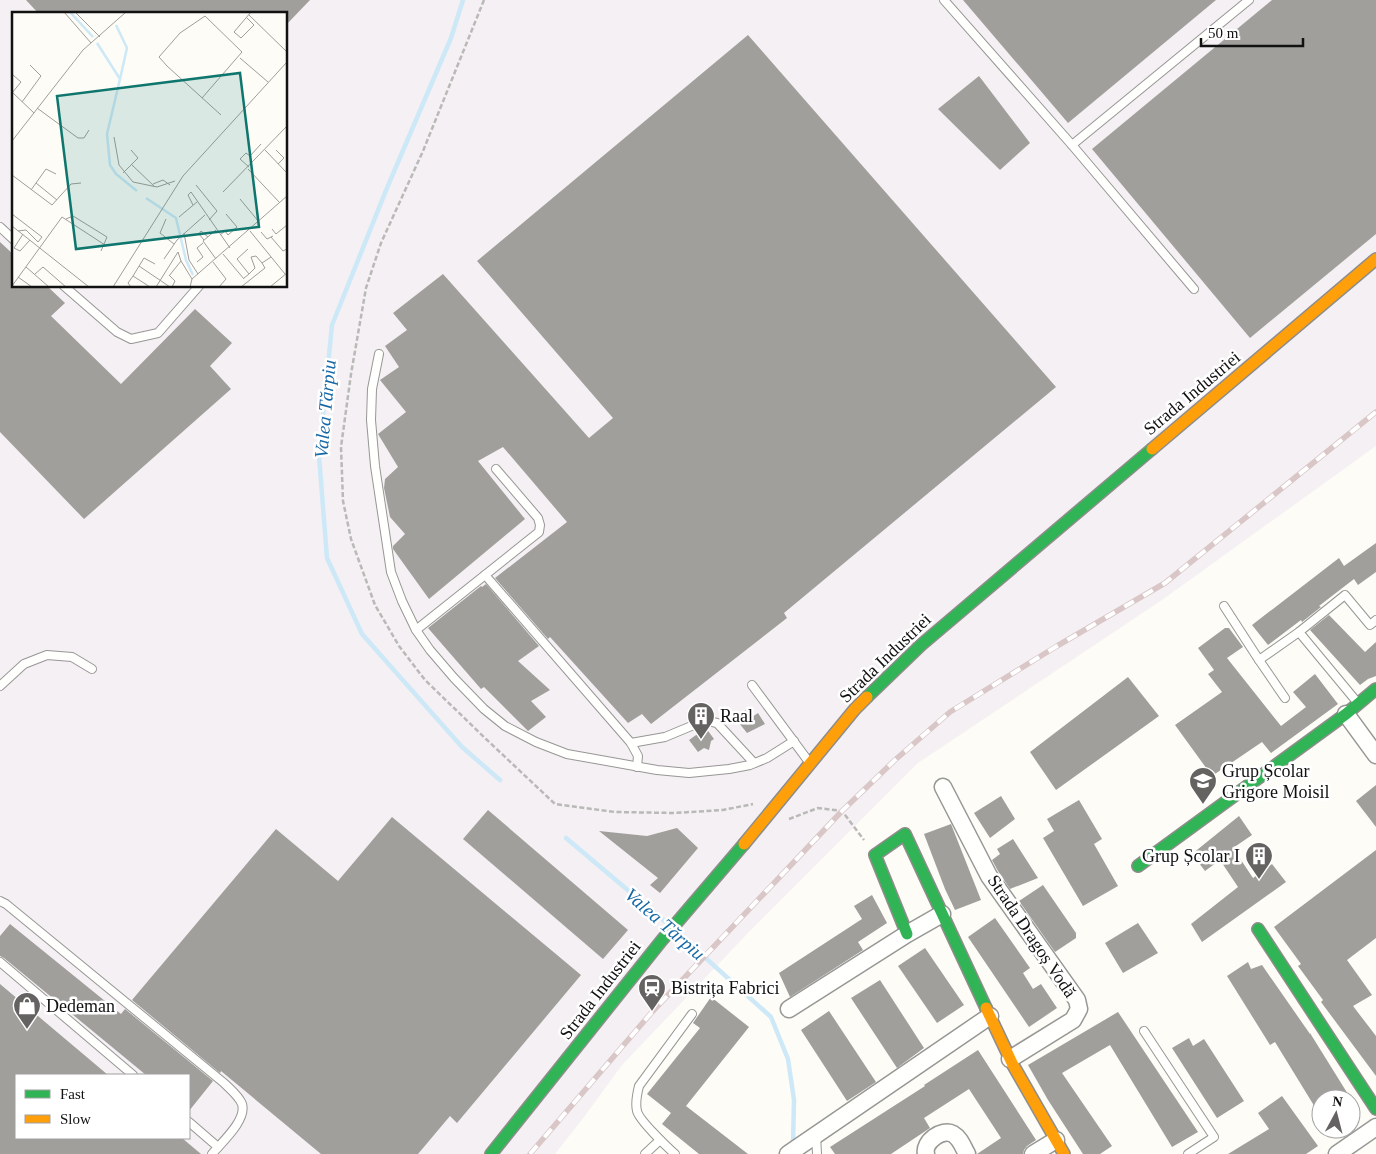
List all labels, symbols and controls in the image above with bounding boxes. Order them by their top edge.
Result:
inset map [12,12,288,288]
scale bar [1201,15,1304,47]
text: 50 m [1208,25,1239,41]
street label: Strada Industriei [1140,347,1244,439]
water label: Valea Tărpiu [310,359,340,459]
street label: Strada Industriei [835,609,935,707]
building icon: Raal [686,701,716,740]
place label: Raal [720,706,753,726]
place label: Grup Școlar Grigore Moisil [1222,761,1330,802]
school or university icon: Grup Școlar Grigore Moisil [1188,766,1218,805]
building icon: Grup Școlar I [1244,841,1274,880]
place label: Grup Școlar I [1142,846,1240,866]
street label: Strada Dragoș Vodă [984,871,1080,1001]
water label: Valea Tărpiu [621,884,709,964]
street label: Strada Industriei [555,937,645,1043]
station icon: Bistrița Fabrici [637,973,667,1012]
place label: Bistrița Fabrici [671,978,779,998]
shop icon: Dedeman [12,991,42,1030]
place label: Dedeman [46,996,115,1016]
legend [15,1074,190,1139]
text: Fast [60,1086,86,1102]
north arrow [1311,1089,1361,1139]
text: N [1332,1094,1343,1110]
text: Slow [60,1111,91,1127]

